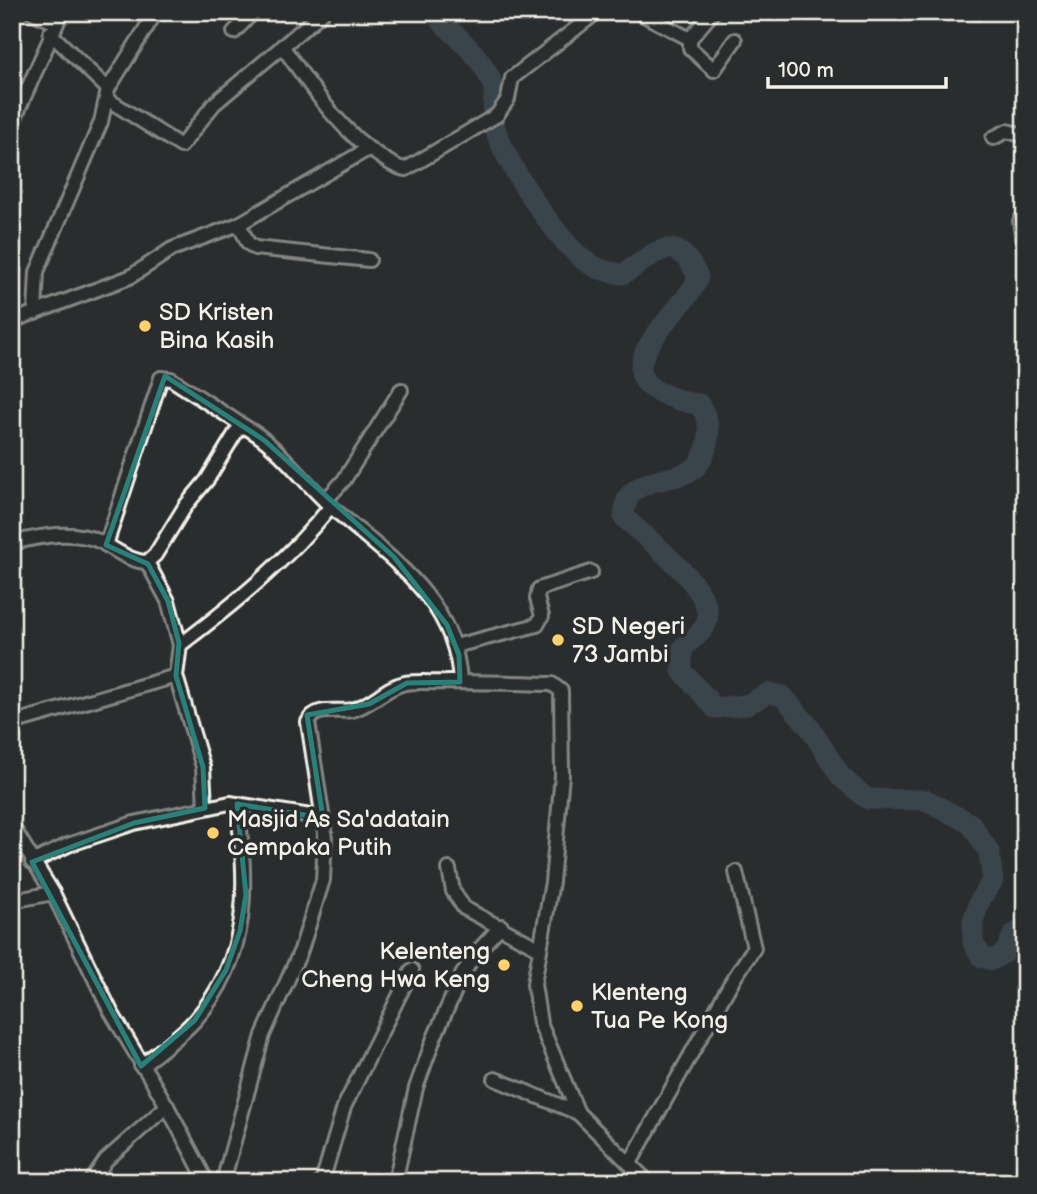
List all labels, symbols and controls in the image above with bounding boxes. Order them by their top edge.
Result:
scale bar [768,46,946,90]
text: 100 m [778,58,834,83]
place label: SD Kristen Bina Kasih [159,298,274,355]
marker: SD Kristen Bina Kasih [137,318,153,334]
place label: SD Negeri 73 Jambi [572,612,685,669]
marker: SD Negeri 73 Jambi [550,632,566,648]
place label: Masjid As Sa'adatain Cempaka Putih [227,805,450,862]
marker: Masjid As Sa'adatain Cempaka Putih [205,825,221,841]
place label: Kelenteng Cheng Hwa Keng [301,937,490,994]
marker: Kelenteng Cheng Hwa Keng [496,957,512,973]
place label: Klenteng Tua Pe Kong [591,978,728,1035]
marker: Klenteng Tua Pe Kong [569,998,585,1014]

